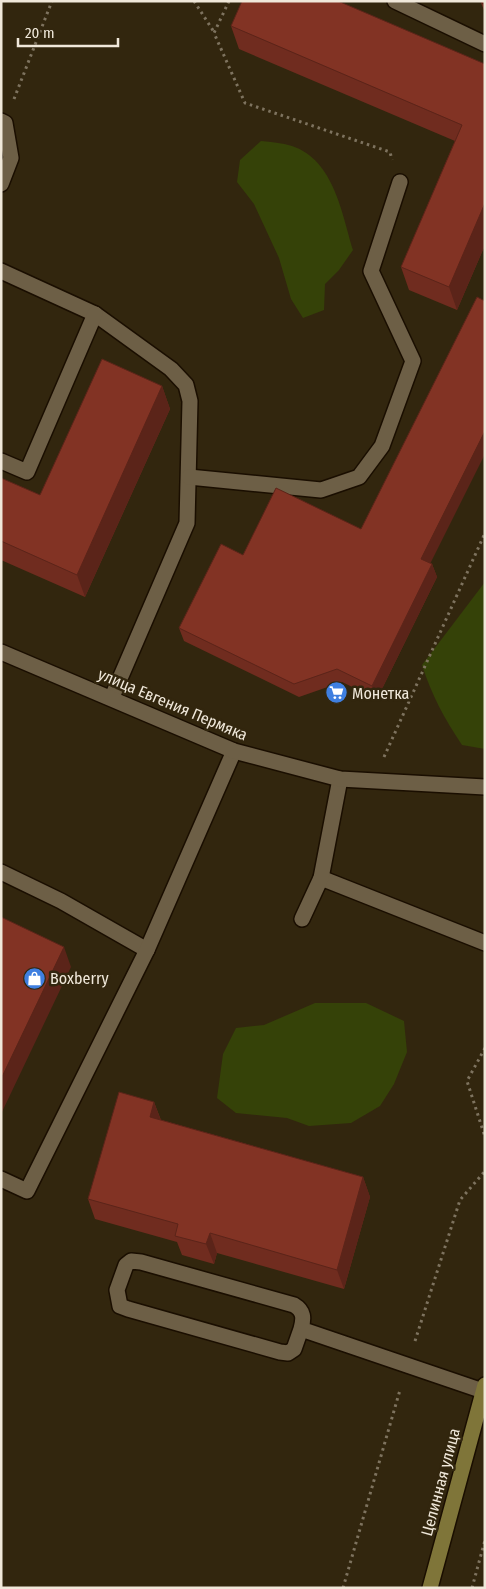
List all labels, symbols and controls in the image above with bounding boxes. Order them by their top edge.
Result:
scale bar [18,15,118,47]
text: 20 m [25,24,55,42]
street label: улица Евгения Пермяка [95,664,251,745]
supermarket icon: Монетка [324,681,348,705]
place label: Монетка [352,684,410,703]
shop icon: Boxberry [22,966,46,990]
place label: Boxberry [50,969,110,988]
street label: Целинная улица [417,1426,464,1538]

